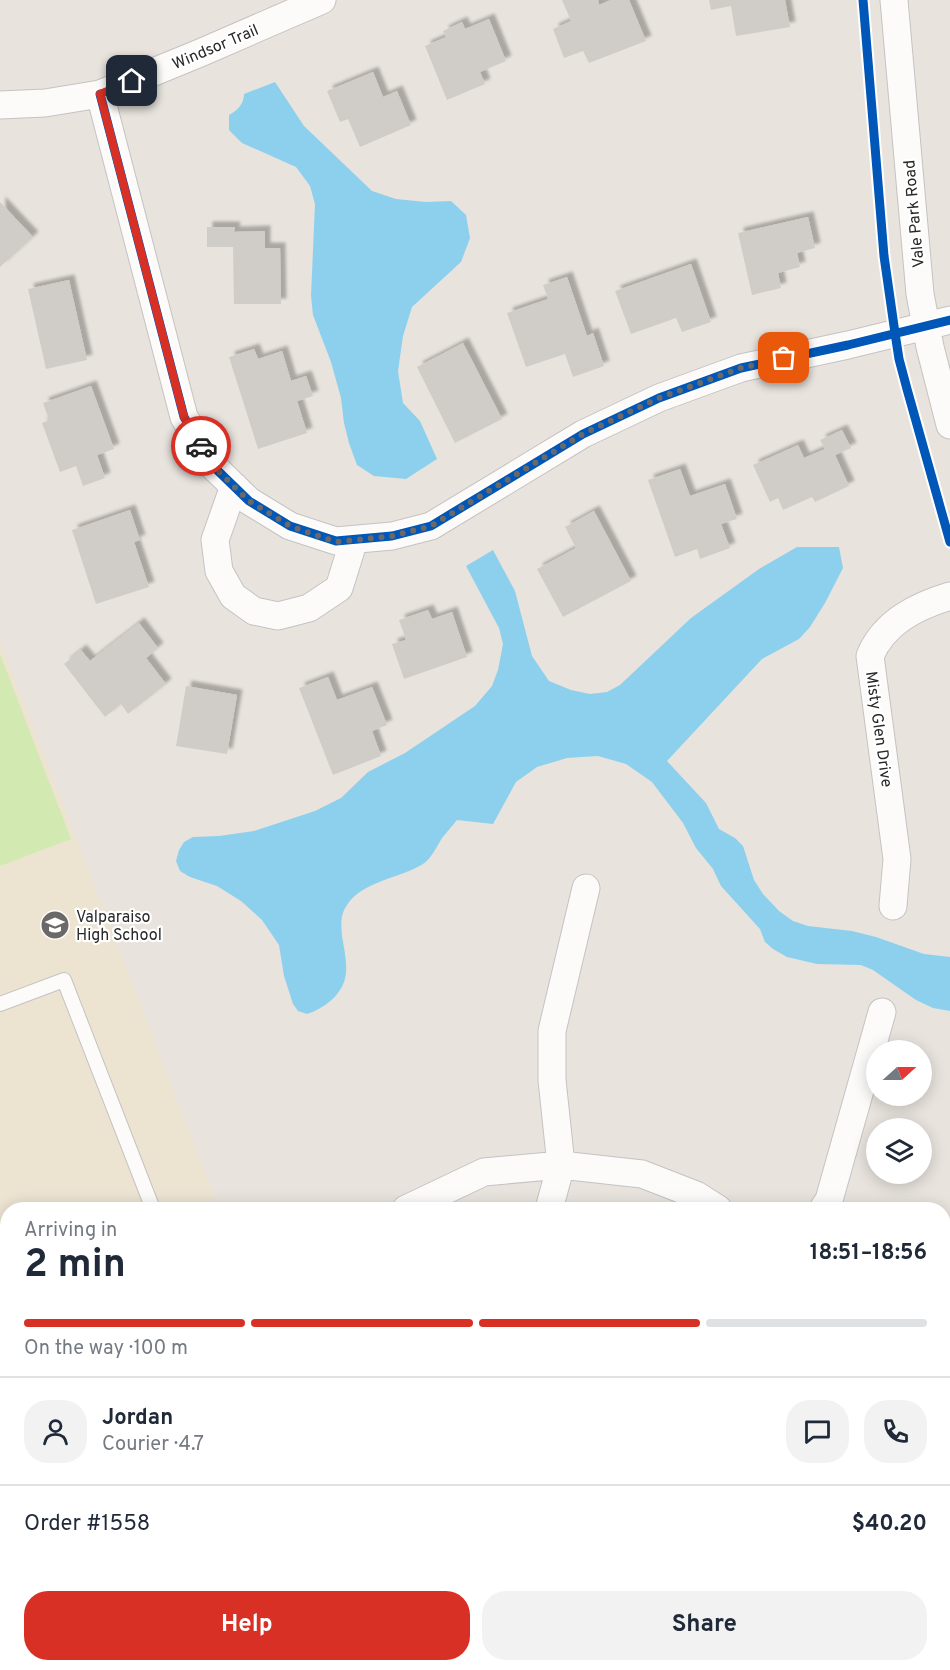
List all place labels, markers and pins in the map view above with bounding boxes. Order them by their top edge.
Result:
pin [106,55,157,106]
pin [758,332,809,383]
place label: Valparaiso High School [76,908,162,946]
school or university icon: Valparaiso High School [39,909,71,941]

